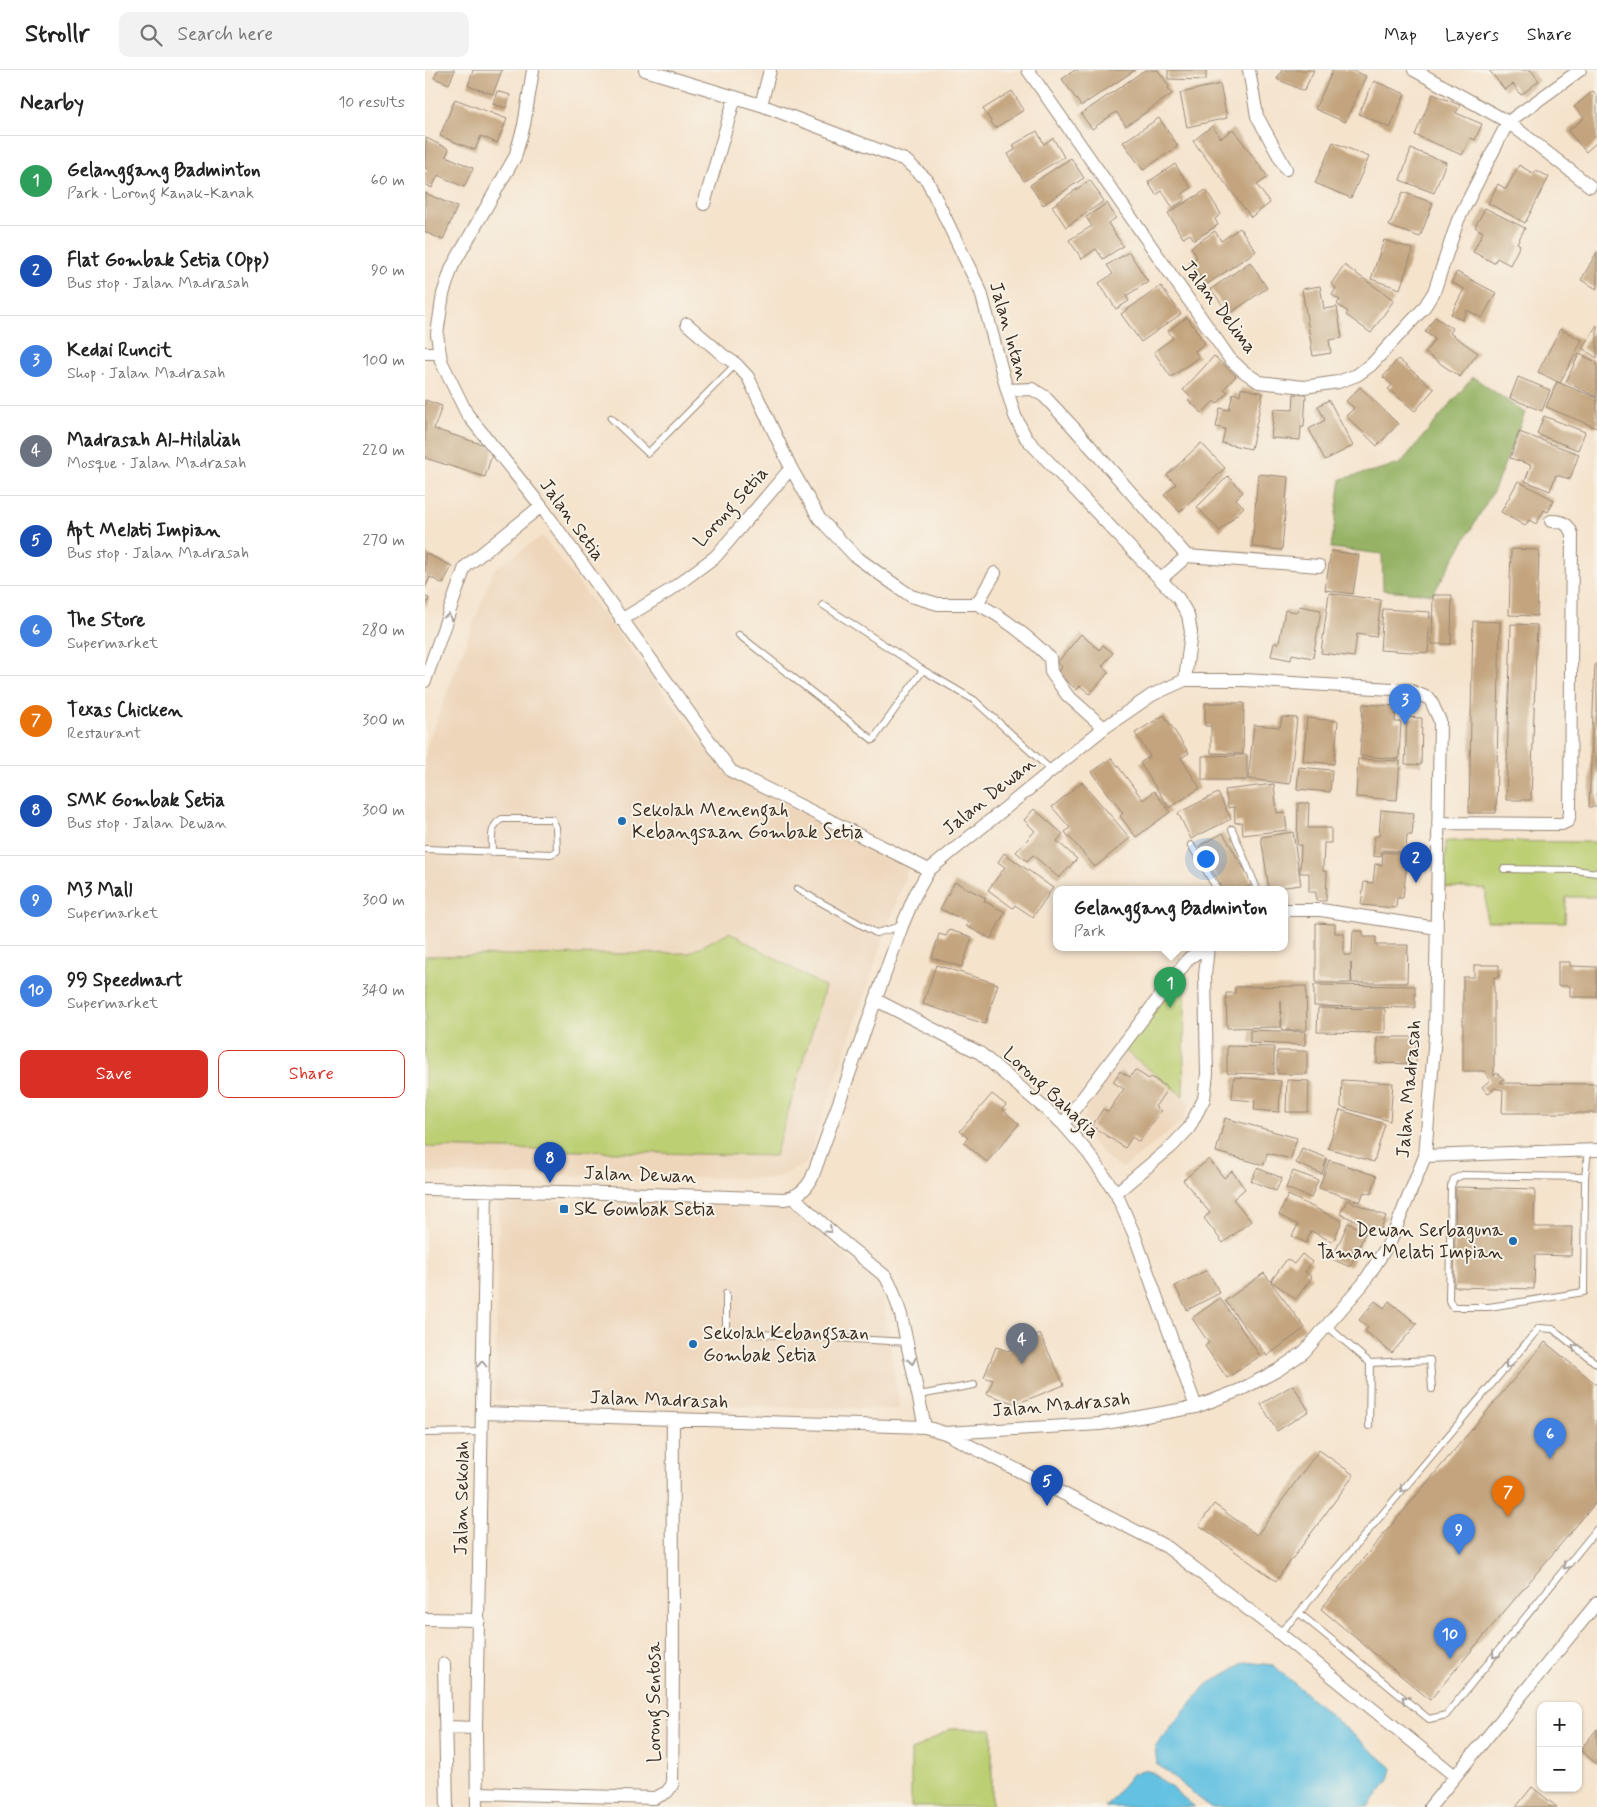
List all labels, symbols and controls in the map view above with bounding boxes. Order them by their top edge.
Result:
search box [119,12,469,57]
text: Strollr [25,19,89,50]
icon: search [137,21,165,49]
text: Search here [177,22,273,47]
text: Map [1384,23,1417,47]
text: Layers [1445,23,1499,47]
text: Share [1527,23,1572,47]
text: Nearby [20,89,84,117]
text: 10 results [338,92,405,113]
text: Gelanggang Badminton [67,158,261,183]
text: 1 [32,170,40,191]
text: 60 m [371,170,405,191]
text: Park · Lorong Kanak-Kanak [67,183,254,204]
text: Flat Gombak Setia (Opp) [67,248,269,273]
street label: Jalan Delima [1175,255,1263,359]
text: 2 [32,260,40,281]
text: 90 m [371,260,405,281]
text: Bus stop · Jalan Madrasah [67,273,249,294]
street label: Jalan Intan [983,279,1035,383]
text: Kedai Runcit [67,338,172,363]
text: 3 [32,350,40,371]
text: 100 m [362,350,405,371]
text: Shop · Jalan Madrasah [67,363,225,384]
text: Madrasah Al-Hilaliah [67,428,241,453]
text: 4 [31,440,41,461]
text: 220 m [362,440,405,461]
text: Mosque · Jalan Madrasah [67,453,246,474]
street label: Lorong Setia [688,461,776,555]
street label: Jalan Setia [534,474,610,566]
text: Apt Melati Impian [67,518,220,543]
text: 5 [31,530,41,551]
text: 270 m [362,530,405,551]
text: Bus stop · Jalan Madrasah [67,543,249,564]
text: The Store [67,608,145,633]
one-way arrow [442,613,452,621]
text: 6 [32,620,40,641]
text: 280 m [362,620,405,641]
text: Supermarket [67,633,158,654]
pin: 3 [1389,684,1421,725]
text: Texas Chicken [67,698,183,723]
text: 7 [31,710,41,731]
text: 300 m [362,710,405,731]
text: Restaurant [67,723,141,744]
street label: Jalan Dewan [937,751,1041,841]
text: SMK Gombak Setia [67,788,225,813]
place label: Sekolah Menengah Kebangsaan Gombak Setia [632,798,864,846]
text: 8 [31,800,41,821]
text: 300 m [362,800,405,821]
text: Bus stop · Jalan Dewan [67,813,227,834]
marker: Sekolah Menengah Kebangsaan Gombak Setia [616,815,628,827]
pin: 2 [1400,842,1432,883]
your location [1193,846,1219,872]
text: M3 Mall [67,878,132,903]
popup [1053,886,1288,951]
text: 9 [32,890,40,911]
text: 300 m [362,890,405,911]
text: Gelanggang Badminton [1074,896,1267,921]
text: Supermarket [67,903,158,924]
text: Park [1074,921,1106,942]
pin: 1 [1154,967,1186,1008]
text: 99 Speedmart [67,968,183,993]
text: 10 [28,980,44,1001]
text: 340 m [361,980,405,1001]
text: Supermarket [67,993,158,1014]
street label: Jalan Madrasah [1391,1019,1427,1159]
street label: Lorong Bahagia [995,1042,1105,1146]
button: Save [20,1050,208,1098]
button: Share [218,1050,405,1098]
pin: 8 [534,1142,566,1183]
street label: Jalan Dewan [583,1161,697,1189]
place label: SK Gombak Setia [574,1197,715,1222]
marker: SK Gombak Setia [558,1203,570,1215]
place label: Dewan Serbaguna Taman Melati Impian [1317,1218,1504,1265]
one-way arrow [823,1224,832,1233]
marker: Dewan Serbaguna Taman Melati Impian [1507,1235,1519,1247]
place label: Sekolah Kebangsaan Gombak Setia [703,1321,869,1368]
pin: 4 [1006,1323,1038,1364]
marker: Sekolah Kebangsaan Gombak Setia [687,1338,699,1350]
one-way arrow [1572,1344,1581,1352]
one-way arrow [906,1357,916,1366]
one-way arrow [1505,1359,1514,1368]
one-way arrow [477,1360,487,1368]
street label: Jalan Madrasah [589,1385,729,1415]
street label: Jalan Madrasah [991,1387,1131,1423]
pin: 6 [1534,1418,1566,1459]
street label: Jalan Sekolah [448,1440,476,1556]
pin: 5 [1031,1465,1063,1506]
pin: 7 [1492,1476,1524,1517]
one-way arrow [1401,1483,1409,1492]
pin: 9 [1443,1514,1475,1555]
one-way arrow [1563,1560,1571,1569]
pin: 10 [1434,1618,1466,1659]
street label: Lorong Sentosa [642,1641,670,1762]
one-way arrow [1492,1649,1500,1658]
one-way arrow [1402,1696,1411,1704]
map controls [1537,1702,1582,1792]
button: + [1537,1702,1582,1747]
button: − [1537,1747,1582,1792]

